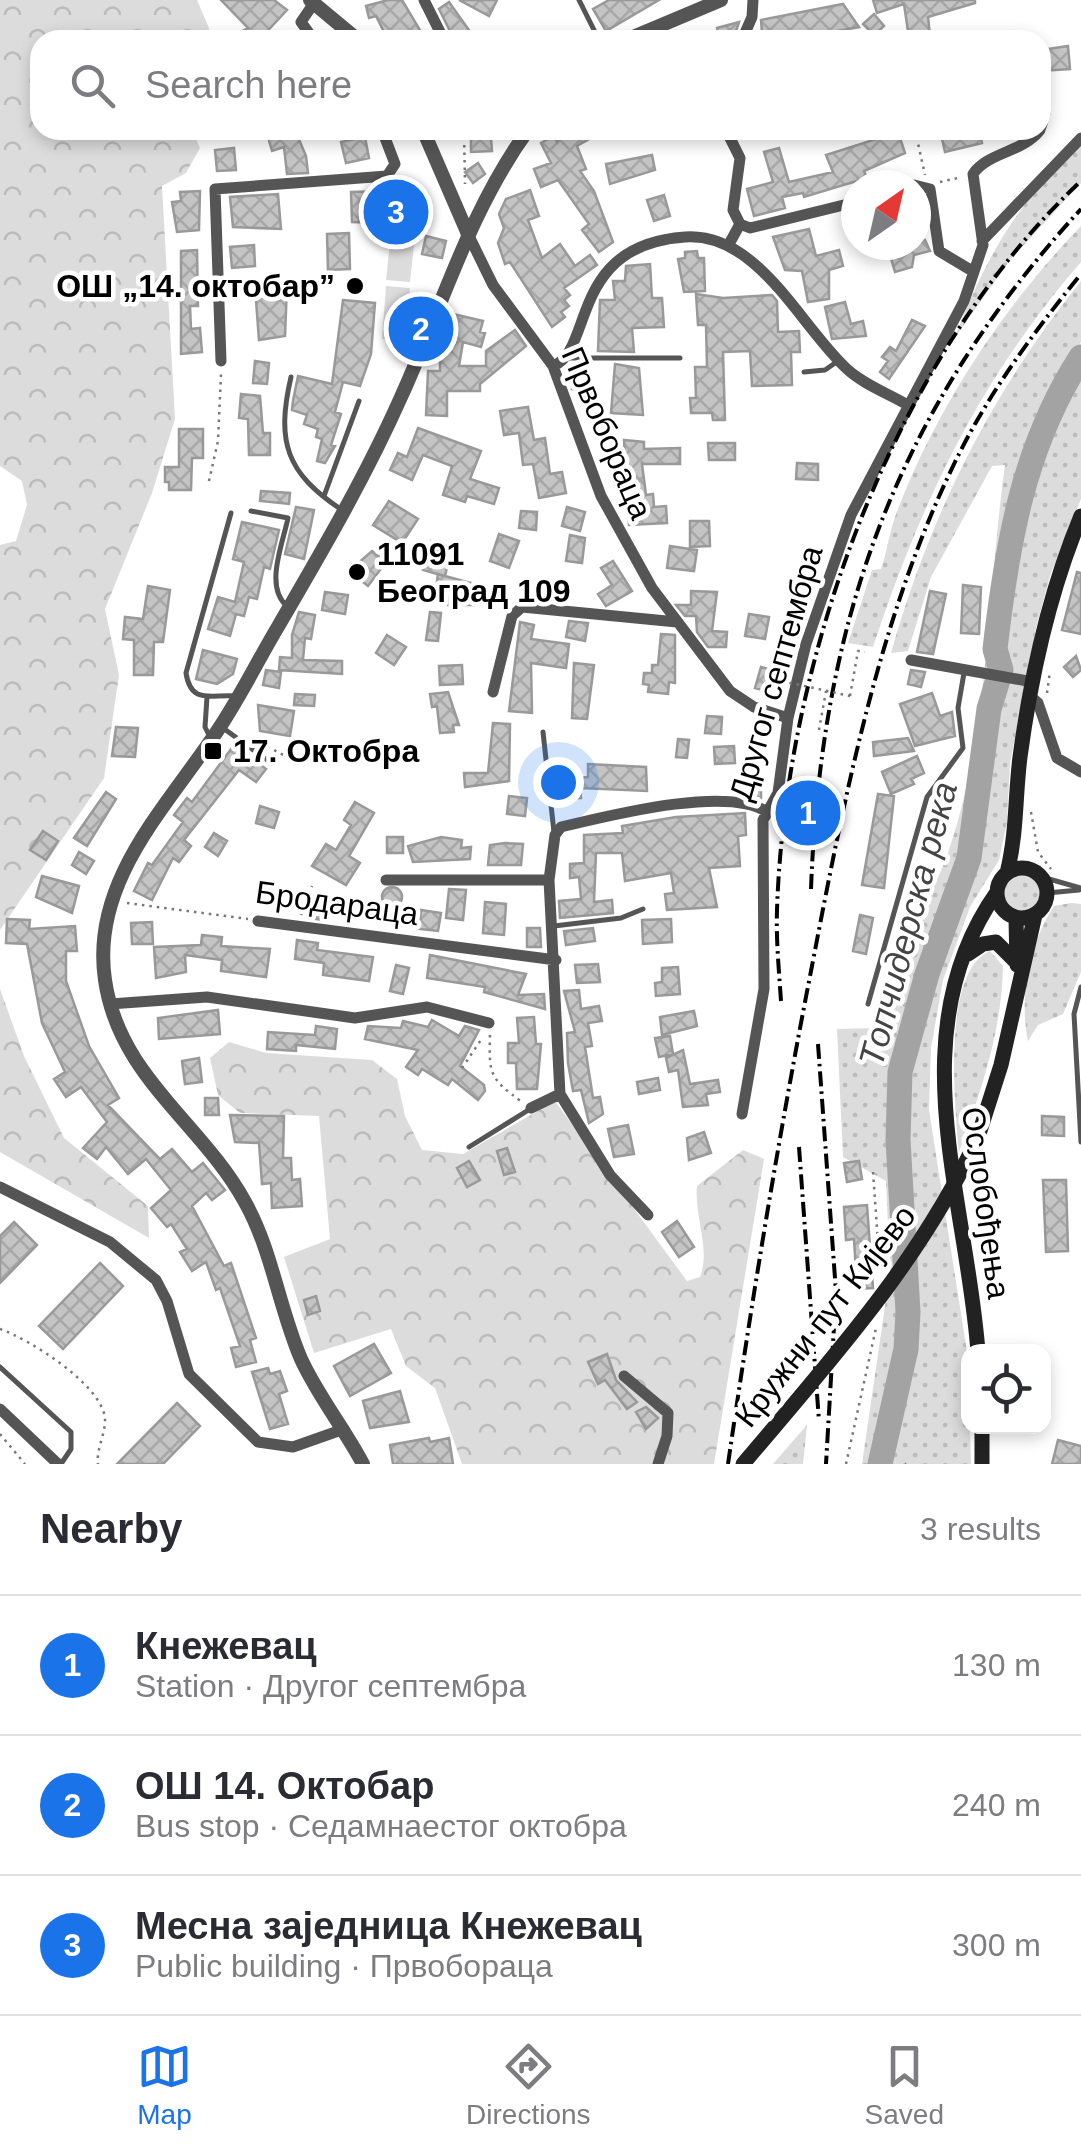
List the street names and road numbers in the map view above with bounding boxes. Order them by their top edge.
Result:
street label: Првобораца [555,342,659,524]
street label: Другог септембра [722,541,830,804]
street label: Бродараца [253,874,421,932]
street label: Ослобођења [955,1105,1017,1301]
street label: Кружни пут Кијево [727,1198,923,1434]

